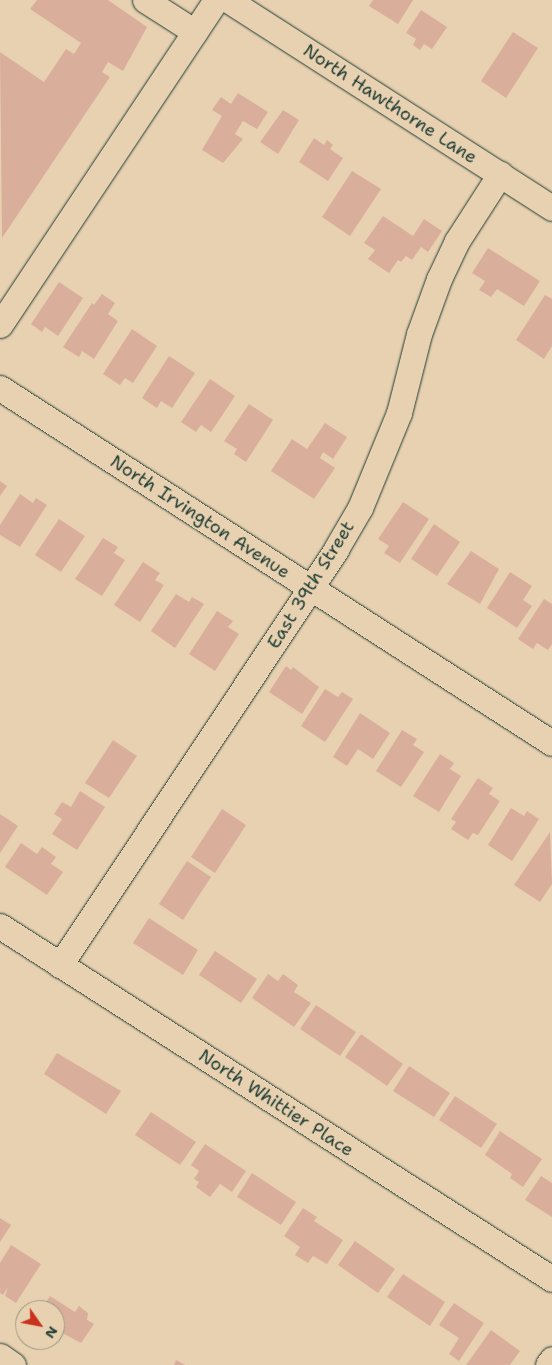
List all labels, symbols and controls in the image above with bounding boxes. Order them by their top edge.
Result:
street label: North Hawthorne Lane [299,40,481,168]
street label: North Irvington Avenue [106,451,294,583]
street label: East 39th Street [263,517,359,653]
street label: North Whittier Place [195,1045,357,1161]
north arrow [15,1300,65,1350]
text: N [41,1323,62,1342]

